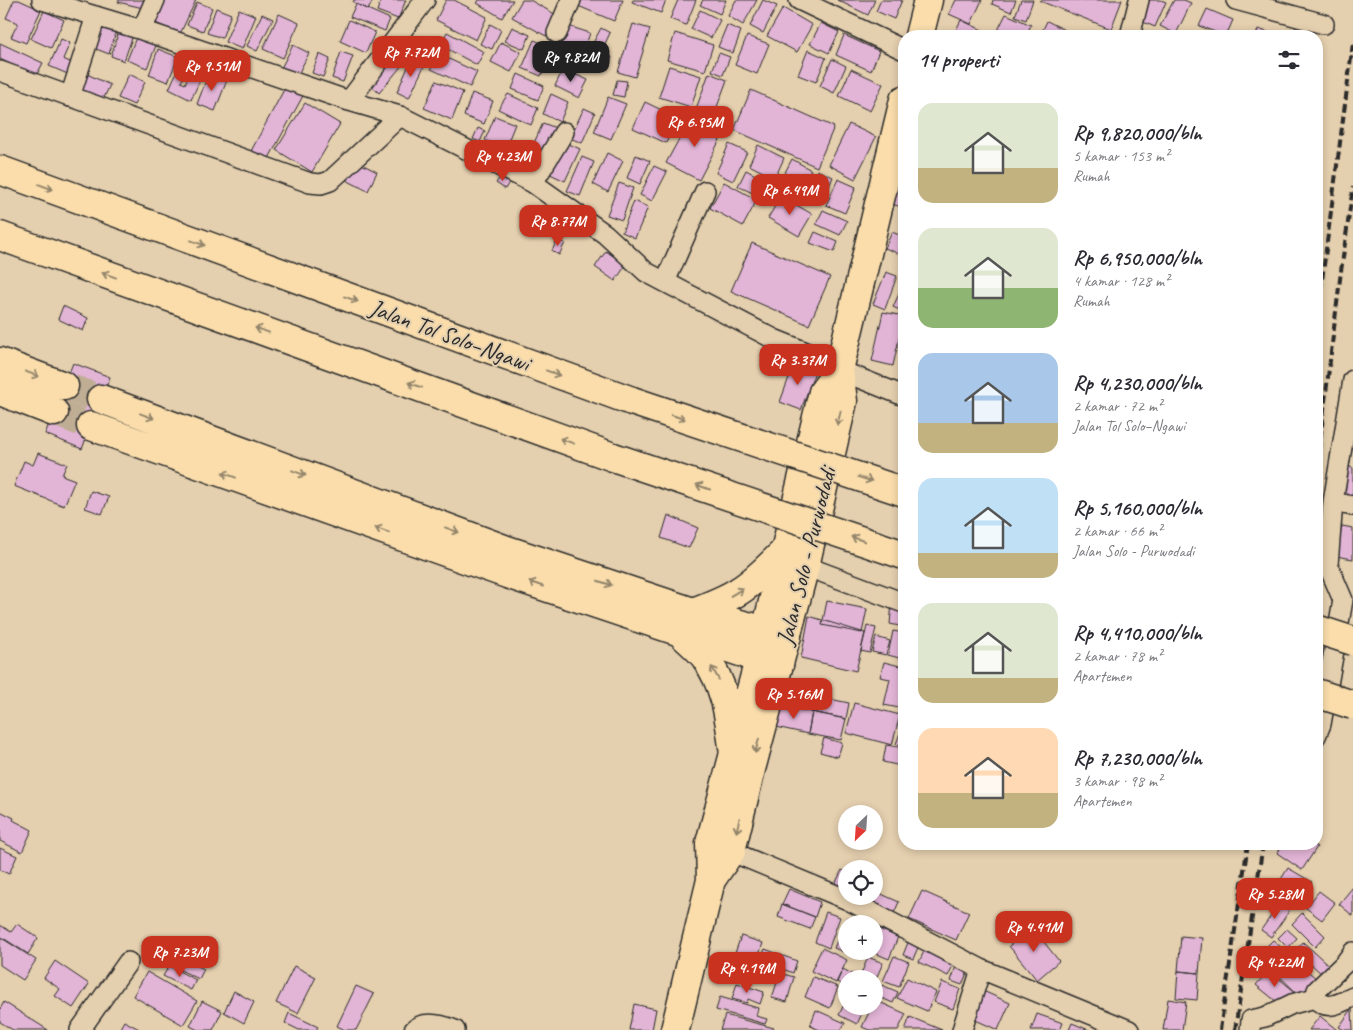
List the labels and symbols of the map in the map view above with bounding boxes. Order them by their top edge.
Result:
pin: Rp 7.72M [359,36,463,78]
pin: Rp 9.82M [519,41,623,83]
pin: Rp 9.51M [160,49,264,92]
pin: Rp 6.95M [643,106,747,148]
pin: Rp 4.23M [451,140,555,182]
pin: Rp 6.49M [738,174,842,216]
one-way arrow [38,183,53,192]
pin: Rp 8.77M [506,204,610,247]
one-way arrow [190,239,206,248]
one-way arrow [102,270,117,279]
street label: Jalan Tol Solo–Ngawi [365,292,537,379]
one-way arrow [343,295,358,304]
one-way arrow [255,325,270,334]
pin: Rp 3.37M [746,344,850,386]
one-way arrow [545,369,560,378]
one-way arrow [24,370,39,379]
one-way arrow [407,380,423,389]
one-way arrow [834,410,843,426]
one-way arrow [139,412,154,421]
one-way arrow [670,413,685,422]
one-way arrow [560,436,576,445]
street label: Jalan Solo - Purwodadi [769,462,843,649]
one-way arrow [291,469,306,478]
one-way arrow [221,470,237,480]
one-way arrow [857,475,873,484]
one-way arrow [696,482,712,492]
one-way arrow [375,525,391,534]
one-way arrow [443,526,459,535]
one-way arrow [850,534,866,543]
one-way arrow [528,579,544,588]
one-way arrow [597,579,612,588]
one-way arrow [729,586,743,596]
one-way arrow [709,667,719,681]
pin: Rp 5.16M [742,678,846,720]
one-way arrow [752,738,761,754]
north arrow [838,805,882,850]
one-way arrow [733,817,742,833]
pin: Rp 5.28M [1223,878,1327,920]
pin: Rp 4.41M [982,910,1086,953]
pin: Rp 7.23M [128,936,232,978]
pin: Rp 4.22M [1223,946,1327,988]
pin: Rp 4.19M [695,952,799,994]

